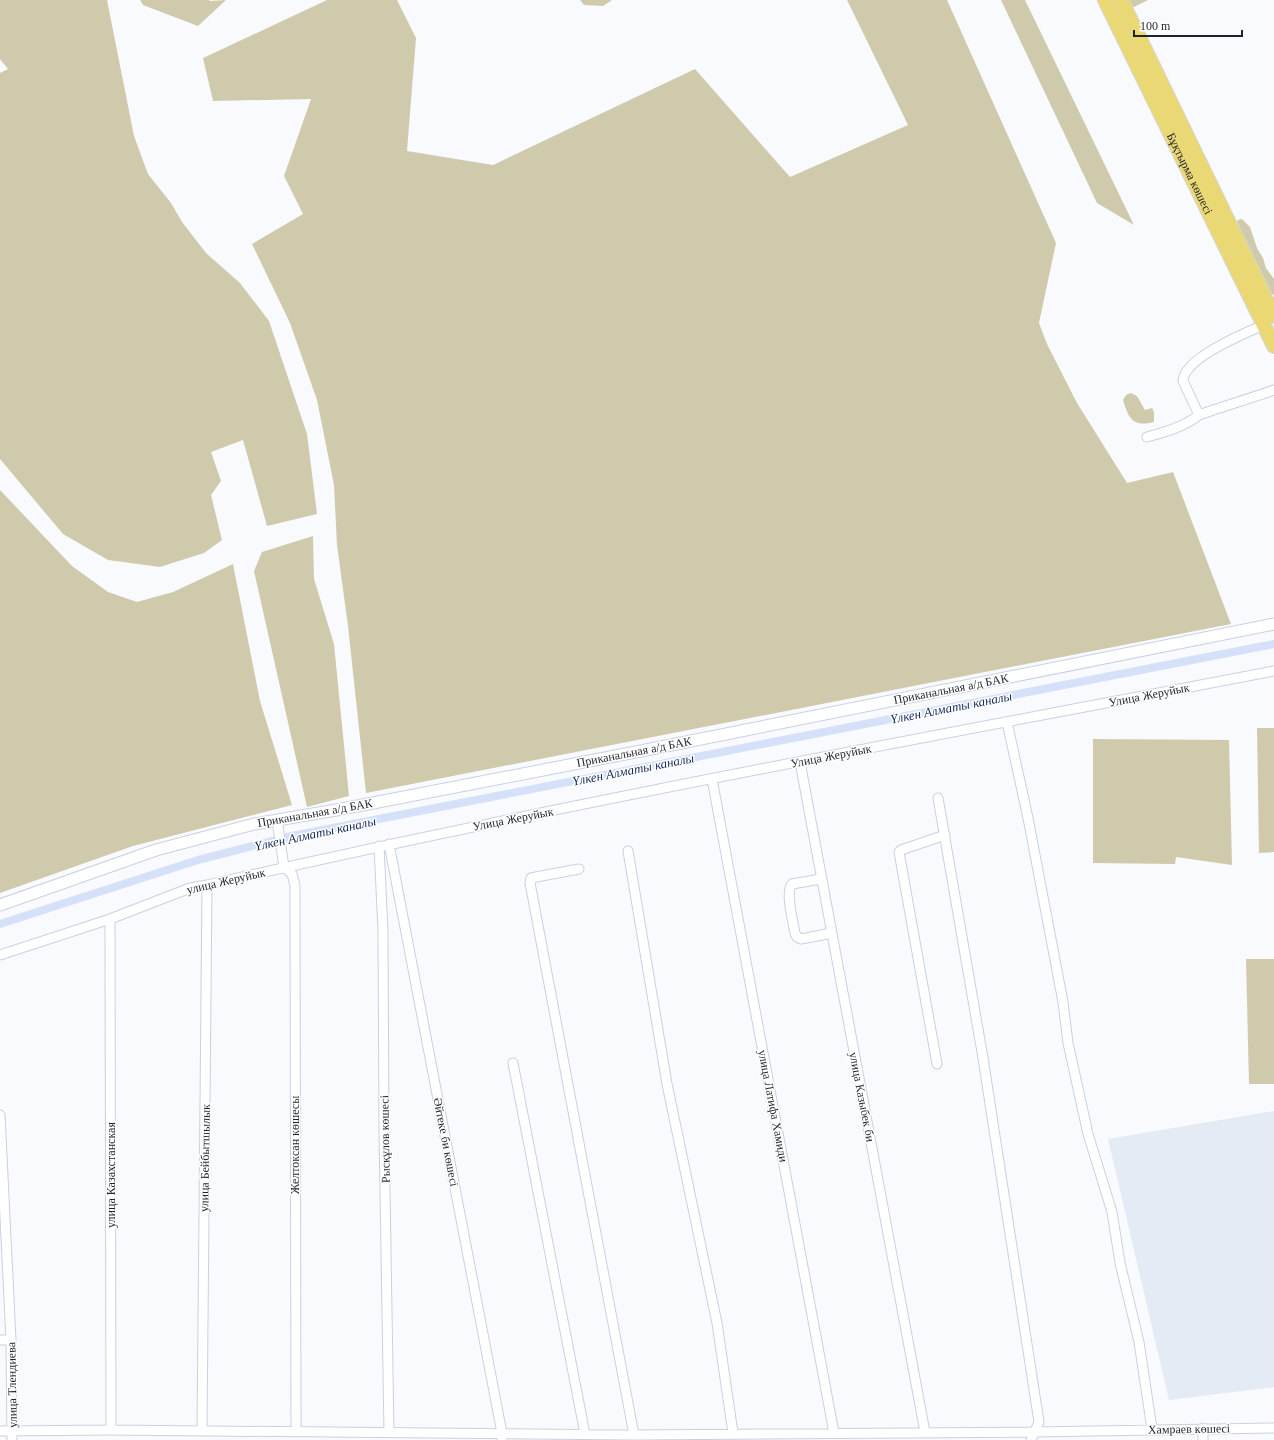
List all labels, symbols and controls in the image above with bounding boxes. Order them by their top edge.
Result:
scale bar [1134,12,1242,38]
text: 100 m [1140,19,1171,33]
street label: Бұқтырма көшесі [1164,130,1216,217]
street label: Приканальная а/д БАК [892,671,1011,707]
street label: Улица Жеруйык [1107,680,1191,710]
water label: Үлкен Алматы каналы [889,688,1013,727]
street label: Приканальная а/д БАК [575,734,694,770]
street label: Улица Жеруйык [789,741,873,771]
water label: Үлкен Алматы каналы [571,750,695,789]
street label: Приканальная а/д БАК [256,796,375,830]
street label: Улица Жеруйык [471,804,555,834]
water label: Үлкен Алматы каналы [253,813,377,854]
street label: улица Жеруйык [185,865,267,897]
street label: улица Латифа Хамиди [755,1049,791,1164]
street label: улица Казыбек би [846,1051,878,1144]
street label: Рысқұлов көшесі [377,1094,393,1183]
street label: Желтоксан көшесы [288,1096,302,1194]
street label: Әйтеке би көшесі [431,1096,462,1188]
street label: улица Бейбытшылык [197,1104,213,1212]
street label: улица Казахстанская [104,1122,118,1228]
street label: улица Тлендиева [4,1341,20,1428]
street label: Хамраев көшесі [1148,1421,1231,1437]

